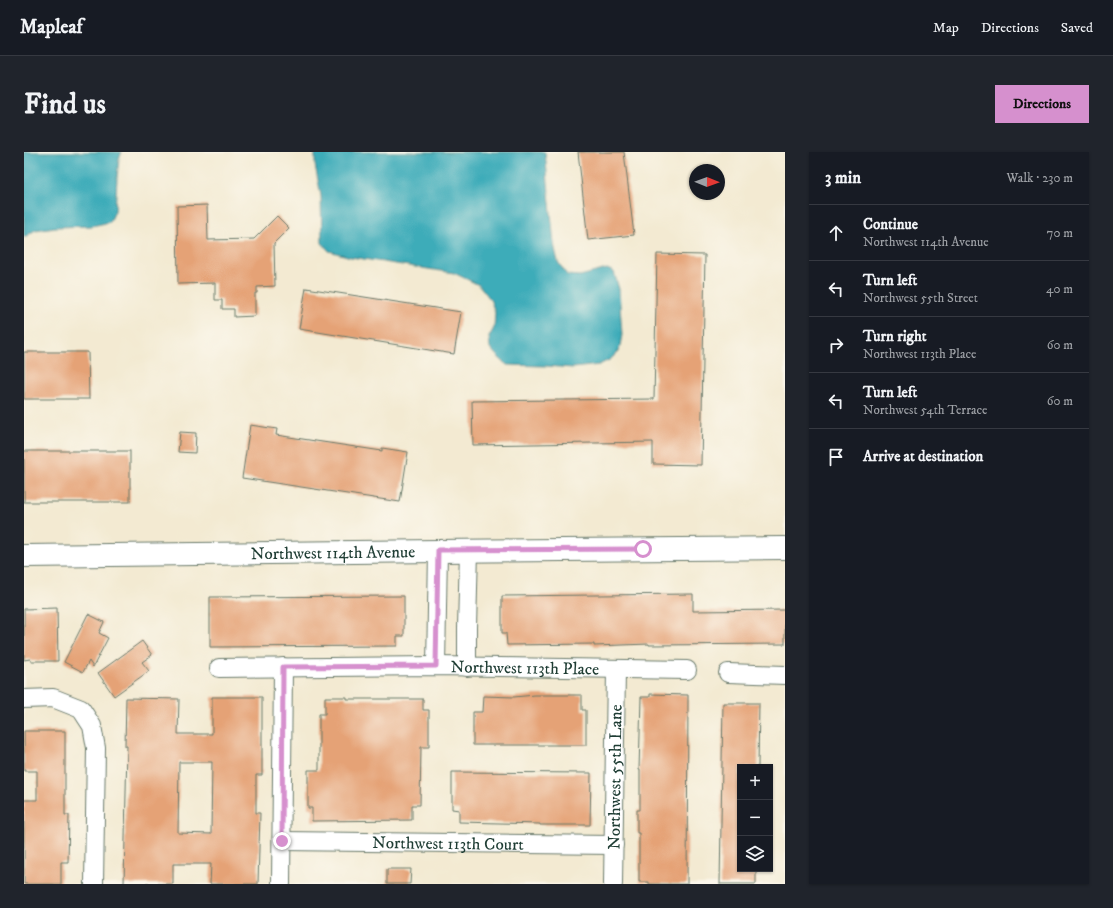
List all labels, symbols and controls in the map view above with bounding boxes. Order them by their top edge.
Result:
text: Mapleaf [20,16,83,39]
text: Map [933,19,959,37]
text: Directions [981,19,1039,37]
text: Saved [1061,19,1093,37]
button: Directions [995,85,1089,123]
text: Find us [24,87,106,122]
north arrow [689,164,725,200]
text: 3 min [825,167,861,189]
text: Walk · 230 m [1007,170,1073,186]
text: Continue [863,215,918,234]
icon: ahead [825,222,847,244]
text: 70 m [1047,225,1073,241]
text: Northwest 114th Avenue [863,234,989,250]
text: Turn left [863,271,917,290]
icon: left [825,278,847,300]
text: 40 m [1046,281,1073,297]
text: Northwest 55th Street [863,290,978,306]
text: Turn right [863,327,926,346]
icon: right [825,334,847,356]
text: 60 m [1047,337,1073,353]
text: Northwest 113th Place [863,346,976,362]
text: Turn left [863,383,917,402]
icon: left [825,390,847,412]
text: 60 m [1047,393,1073,409]
text: Northwest 54th Terrace [863,402,988,418]
icon: arrive [825,446,847,468]
text: Arrive at destination [863,447,983,466]
route start [634,540,652,558]
street label: Northwest 114th Avenue [251,541,415,565]
street label: Northwest 113th Place [451,656,599,681]
street label: Northwest 55th Lane [603,704,628,850]
map controls [737,764,773,872]
button: + [737,764,773,800]
button: − [737,800,773,836]
route end [273,832,291,850]
street label: Northwest 113th Court [372,832,524,856]
button: layers [737,836,773,872]

